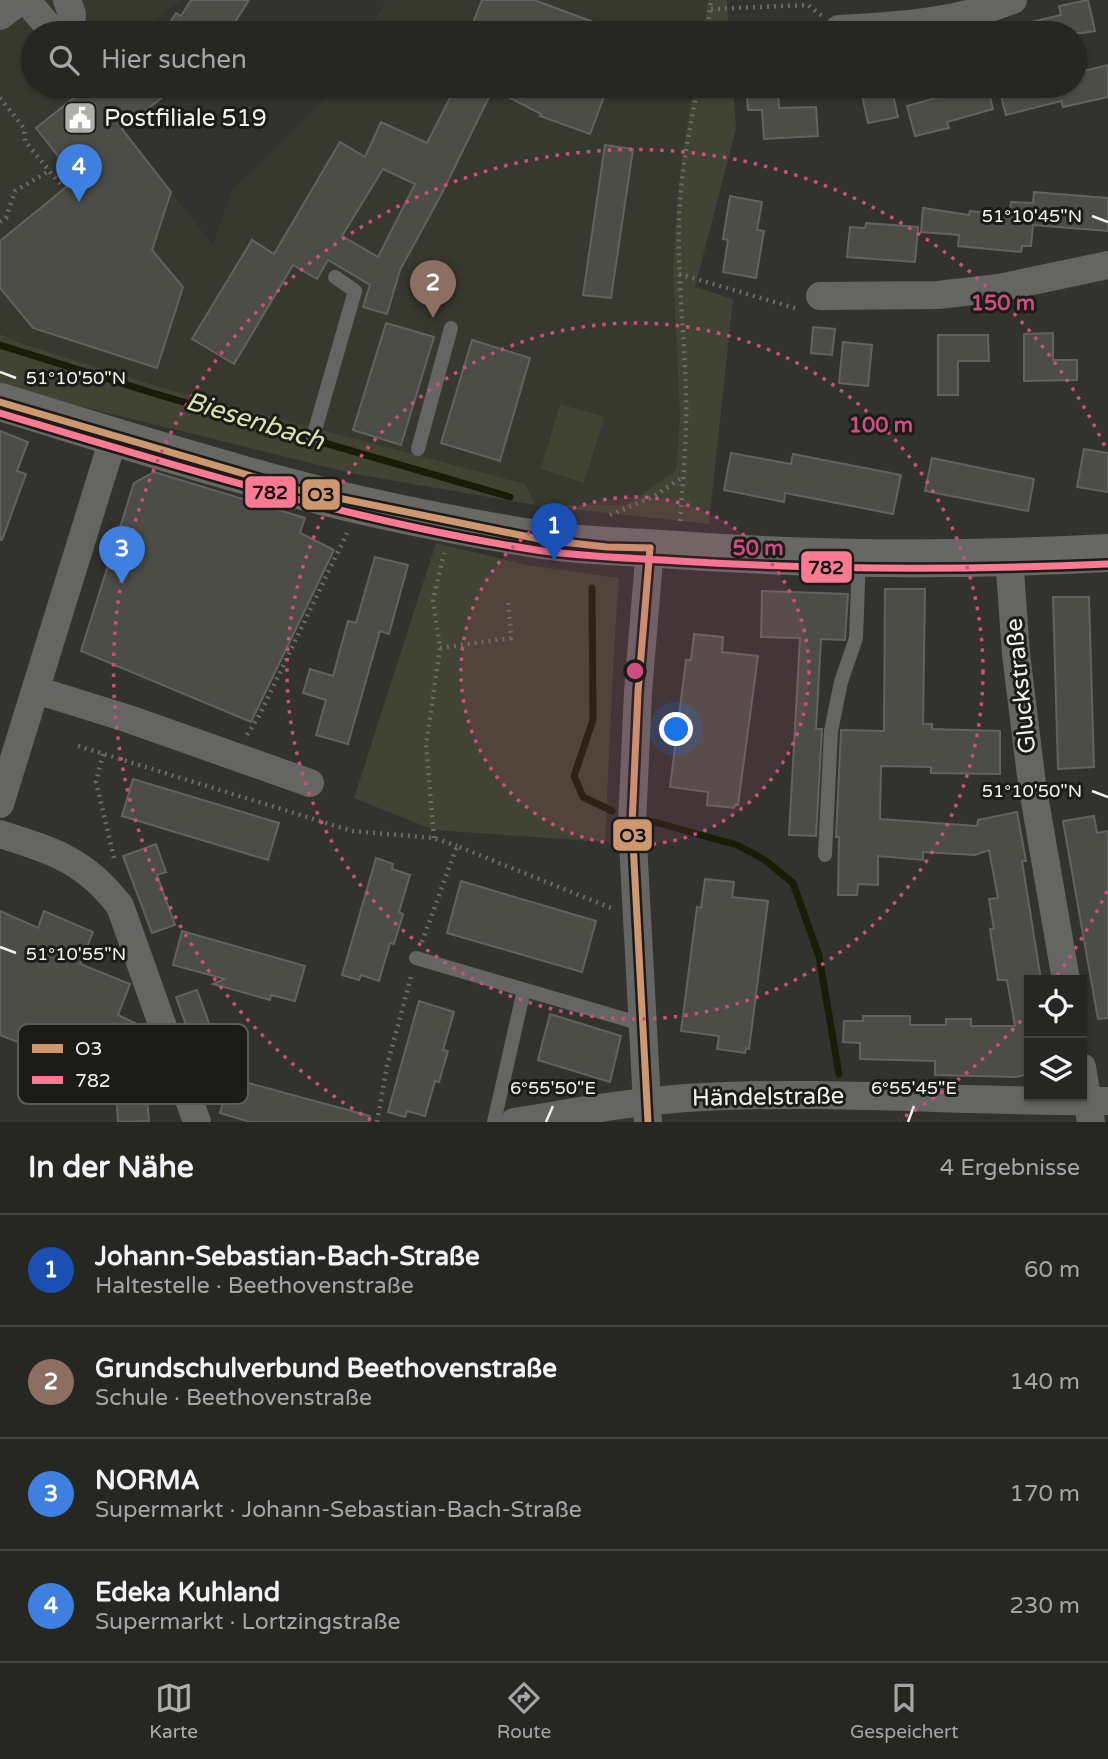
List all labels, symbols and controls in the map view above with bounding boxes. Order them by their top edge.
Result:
search box [21,21,1087,98]
icon: search [45,41,83,79]
text: Hier suchen [101,44,247,75]
public building icon: Postfiliale 519 [61,99,99,137]
place label: Postfiliale 519 [104,104,267,133]
pin: 4 [56,144,102,202]
text: 51°10'45"N [982,205,1082,227]
pin: 2 [410,260,456,318]
text: 150 m [971,291,1035,316]
text: 51°10'50"N [26,367,126,389]
water label: Biesenbach [182,385,329,457]
text: 100 m [849,413,913,438]
line badge: 782 [244,475,297,509]
line badge: O3 [301,478,341,511]
text: 782 [252,482,288,504]
text: O3 [307,484,335,506]
pin: 1 [531,503,577,561]
pin: 3 [99,526,145,584]
text: 50 m [732,536,784,561]
line badge: 782 [800,550,853,584]
text: 782 [808,557,844,579]
street label: Gluckstraße [999,617,1043,755]
centre of rings [623,659,647,683]
your location [659,712,693,746]
text: 51°10'50"N [982,780,1082,802]
line badge: O3 [612,818,653,852]
text: O3 [619,825,647,847]
text: 51°10'55"N [26,943,126,965]
map controls [1024,975,1087,1101]
button: locate [1024,975,1087,1038]
legend [18,1024,248,1104]
text: O3 [75,1038,102,1060]
button: layers [1024,1038,1087,1101]
text: 782 [75,1070,111,1092]
text: 6°55'50"E [510,1077,596,1099]
text: 6°55'45"E [871,1077,957,1099]
street label: Händelstraße [692,1081,844,1113]
text: In der Nähe [28,1149,194,1186]
text: 4 Ergebnisse [940,1154,1080,1182]
text: Johann-Sebastian-Bach-Straße [95,1241,480,1272]
text: 1 [44,1256,58,1284]
text: 60 m [1024,1256,1080,1284]
text: Haltestelle · Beethovenstraße [95,1272,414,1300]
text: Grundschulverbund Beethovenstraße [95,1353,557,1384]
text: 2 [44,1368,58,1396]
text: 140 m [1010,1368,1080,1396]
text: Schule · Beethovenstraße [95,1384,372,1412]
text: NORMA [95,1465,200,1496]
text: 3 [44,1480,58,1508]
text: 170 m [1010,1480,1080,1508]
text: Supermarkt · Johann-Sebastian-Bach-Straße [95,1496,582,1524]
text: Edeka Kuhland [95,1577,280,1608]
text: 4 [44,1592,58,1620]
text: 230 m [1010,1592,1080,1620]
text: Supermarkt · Lortzingstraße [95,1608,400,1636]
tab: Karte [149,1679,198,1743]
tab: Route [497,1679,551,1743]
tab: Gespeichert [850,1679,959,1743]

